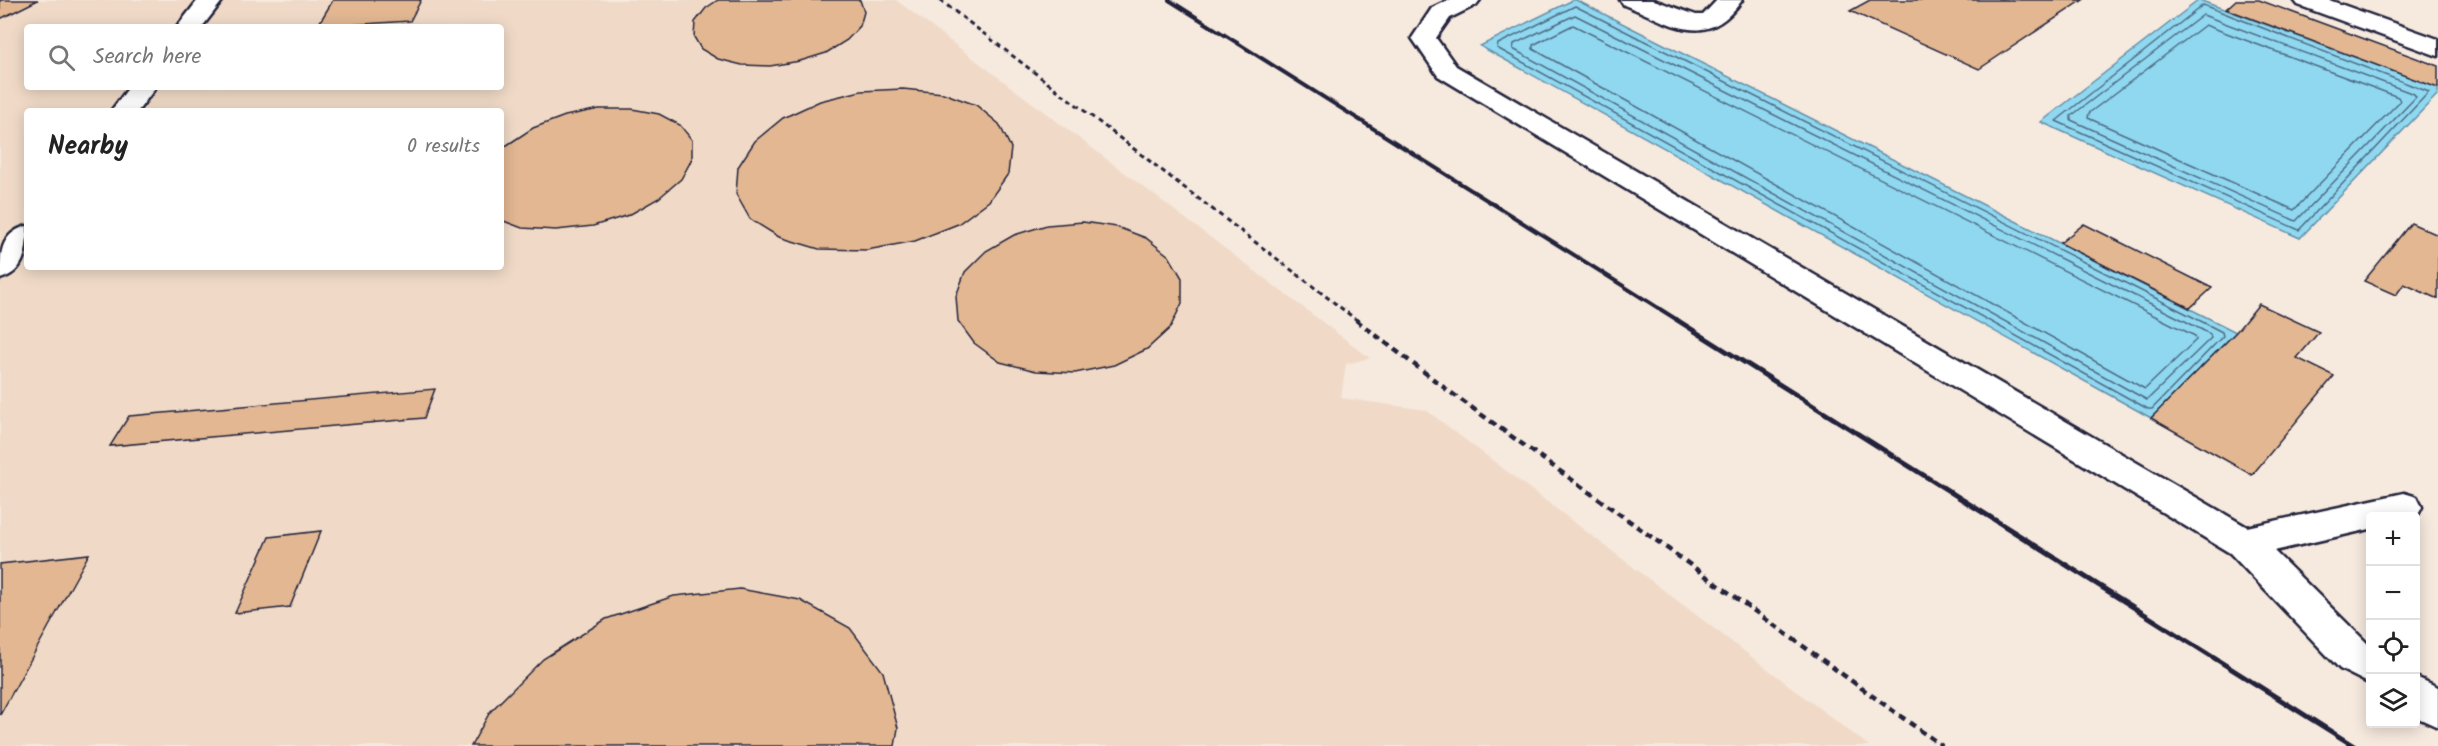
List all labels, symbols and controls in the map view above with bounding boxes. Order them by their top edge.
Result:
search box [24,24,504,90]
text: Search here [93,40,201,75]
icon: search [45,41,78,74]
text: Nearby [48,126,128,168]
text: 0 results [407,131,480,163]
map controls [2366,512,2420,728]
button: + [2366,512,2420,566]
button: − [2366,566,2420,620]
button: locate [2366,620,2420,674]
button: layers [2366,674,2420,728]

